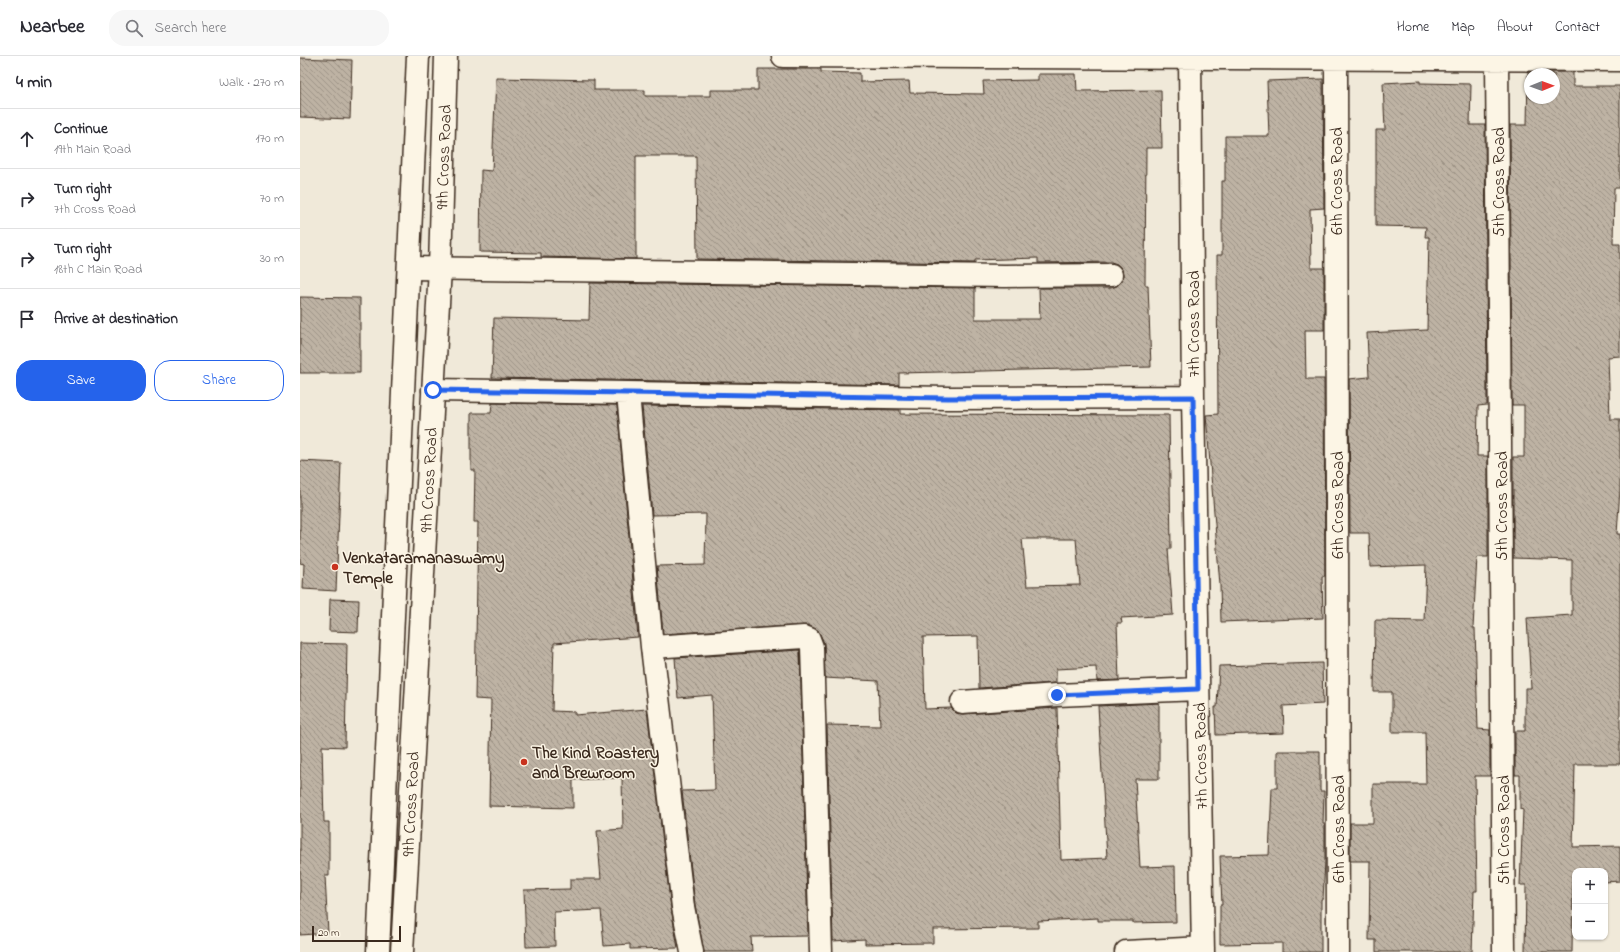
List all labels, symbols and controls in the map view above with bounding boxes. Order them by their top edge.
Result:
search box [109,10,389,46]
text: Nearbee [20,14,85,41]
icon: search [123,17,145,39]
text: Search here [155,17,226,39]
text: Home [1397,17,1429,38]
text: Map [1451,17,1475,38]
text: About [1497,17,1533,38]
text: Contact [1555,17,1600,38]
north arrow [1524,68,1560,104]
text: 4 min [16,70,52,95]
text: Walk · 270 m [219,73,284,92]
street label: 9th Cross Road [430,104,459,210]
text: Continue [54,118,108,140]
street label: 6th Cross Road [1325,127,1350,235]
street label: 5th Cross Road [1487,127,1512,237]
icon: ahead [16,128,38,150]
text: 170 m [256,129,284,148]
text: 19th Main Road [54,140,131,159]
text: Turn right [54,178,112,200]
icon: right [16,188,38,210]
text: 70 m [260,189,284,208]
text: 7th Cross Road [54,200,136,219]
text: Turn right [54,238,112,260]
icon: right [16,248,38,270]
text: 30 m [260,249,284,268]
text: 18th C Main Road [54,260,142,279]
street label: 7th Cross Road [1182,270,1207,378]
icon: arrive [16,308,38,330]
text: Arrive at destination [54,308,178,330]
button: Save [16,360,146,401]
button: Share [154,360,284,401]
route start [424,381,442,399]
street label: 9th Cross Road [414,426,445,533]
street label: 6th Cross Road [1326,451,1351,559]
street label: 5th Cross Road [1490,451,1515,561]
place label: Venkataramanaswamy Temple [342,546,505,591]
marker: Venkataramanaswamy Temple [330,562,340,572]
route end [1048,686,1066,704]
street label: 7th Cross Road [1188,702,1215,810]
place label: The Kind Roastery and Brewroom [532,741,660,786]
street label: 9th Cross Road [396,750,427,857]
marker: The Kind Roastery and Brewroom [519,757,529,767]
street label: 6th Cross Road [1327,775,1352,883]
street label: 5th Cross Road [1492,775,1517,885]
map controls [1572,868,1608,940]
button: + [1572,868,1608,904]
button: − [1572,904,1608,940]
scale bar [312,924,401,943]
text: 20 m [318,925,340,941]

